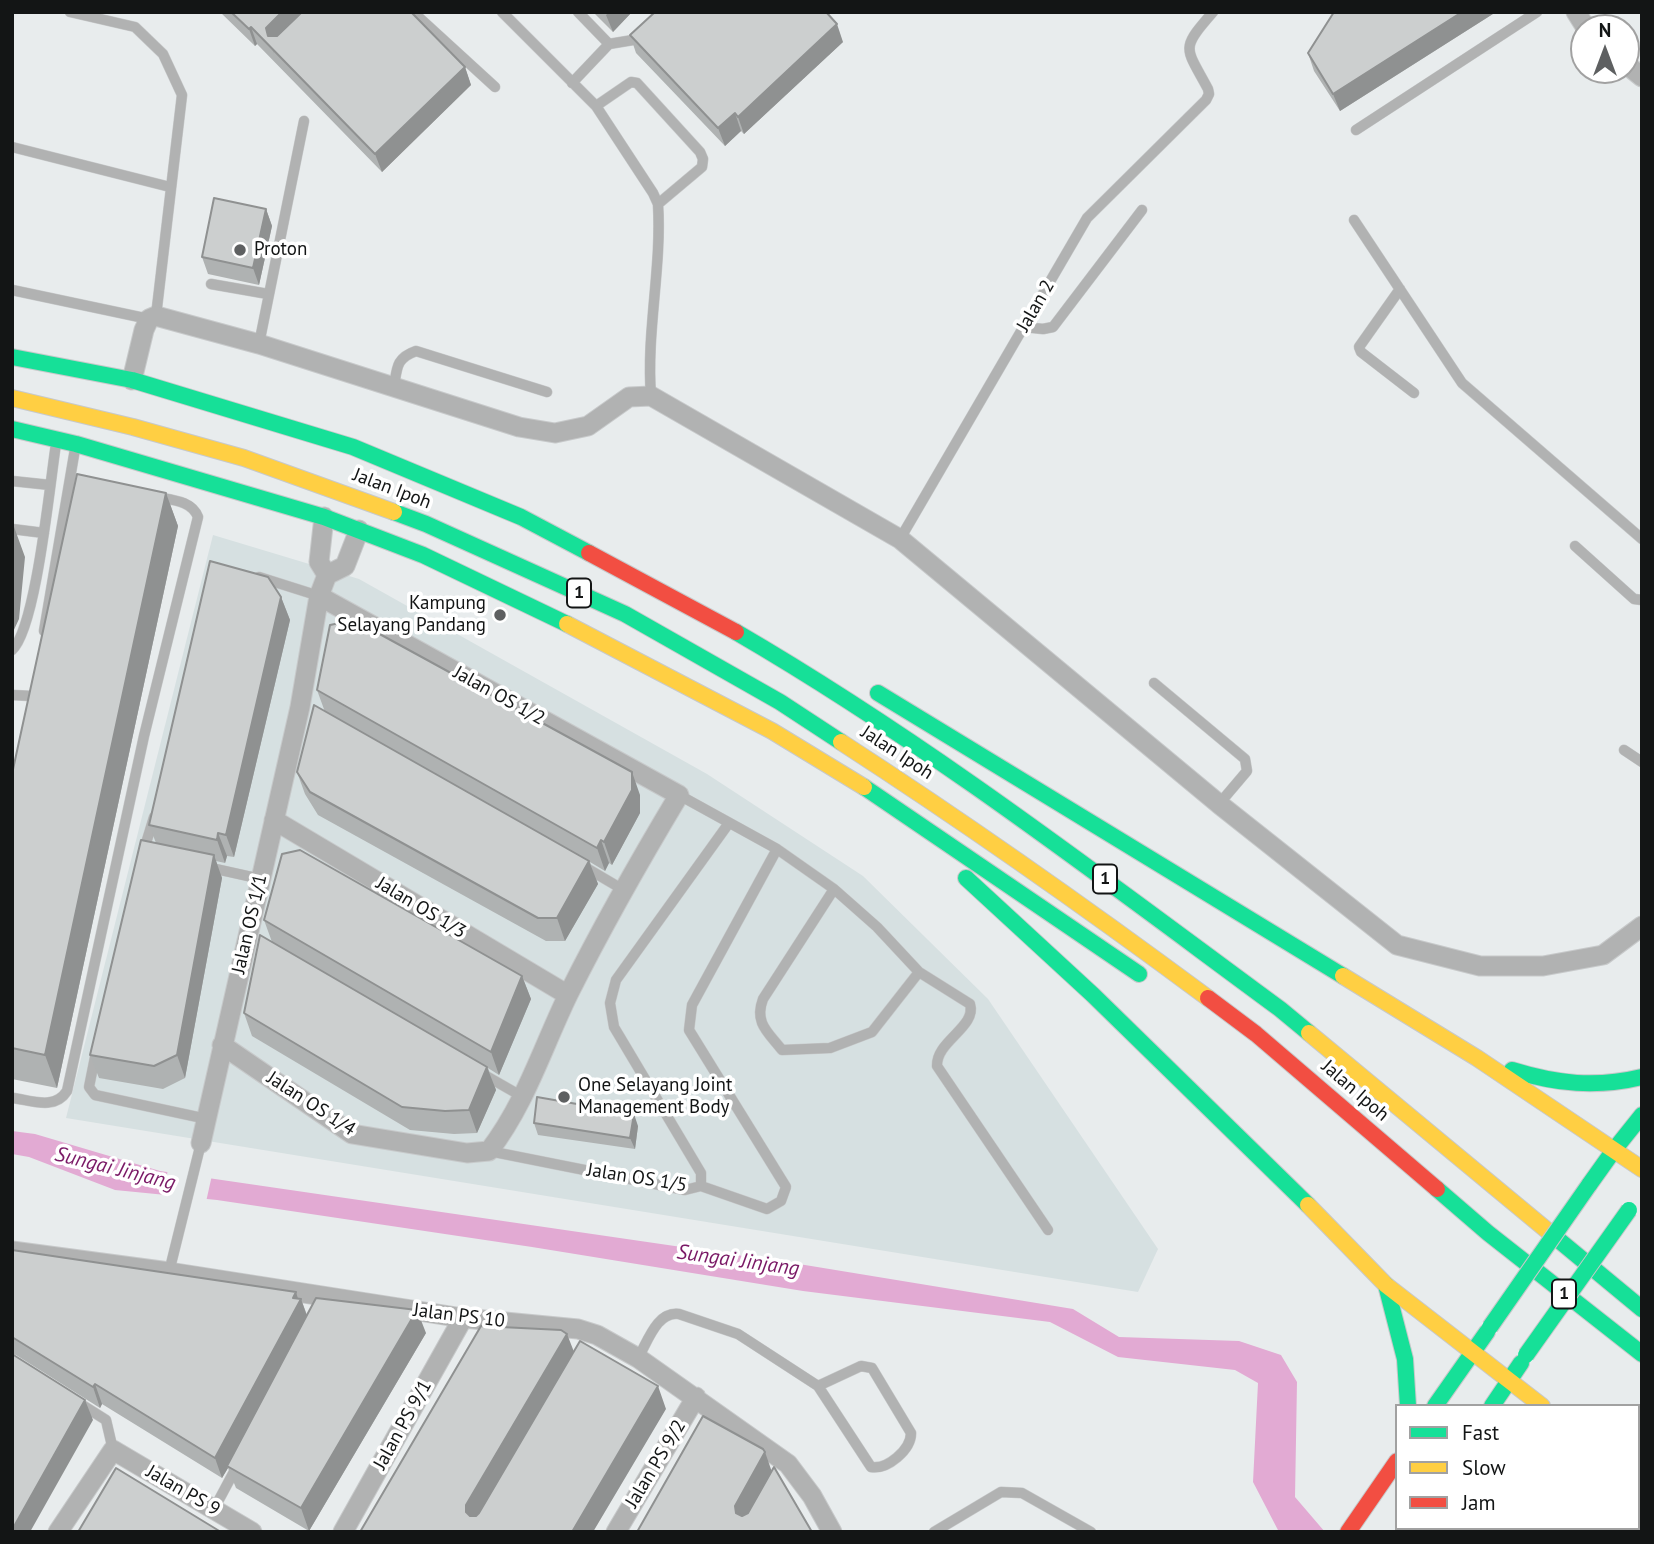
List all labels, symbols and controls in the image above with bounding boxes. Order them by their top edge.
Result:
north arrow [1570,14,1640,84]
text: N [1599,18,1611,42]
place label: Proton [254,239,307,261]
marker: Proton [232,242,248,258]
street label: Jalan 2 [1012,276,1060,336]
street label: Jalan Ipoh [350,464,434,514]
road number: 1 [567,578,591,608]
place label: Kampung Selayang Pandang [337,593,486,637]
marker: Kampung Selayang Pandang [492,607,508,623]
street label: Jalan OS 1/2 [449,662,549,730]
street label: Jalan Ipoh [856,721,938,785]
road number: 1 [1093,864,1117,894]
street label: Jalan OS 1/1 [228,872,272,976]
street label: Jalan OS 1/3 [372,872,470,944]
street label: Jalan Ipoh [1317,1056,1393,1126]
street label: Jalan OS 1/4 [262,1067,360,1141]
place label: One Selayang Joint Management Body [578,1075,732,1119]
marker: One Selayang Joint Management Body [556,1089,572,1105]
water label: Sungai Jinjang [52,1142,178,1196]
street label: Jalan OS 1/5 [585,1159,689,1197]
water label: Sungai Jinjang [675,1240,801,1282]
road number: 1 [1552,1280,1576,1308]
street label: Jalan PS 10 [412,1299,506,1333]
street label: Jalan PS 9/1 [369,1376,437,1474]
legend [1395,1404,1640,1530]
street label: Jalan PS 9/2 [621,1416,691,1512]
text: Fast [1462,1419,1499,1446]
text: Slow [1462,1454,1506,1481]
street label: Jalan PS 9 [142,1461,224,1521]
text: Jam [1462,1489,1496,1516]

